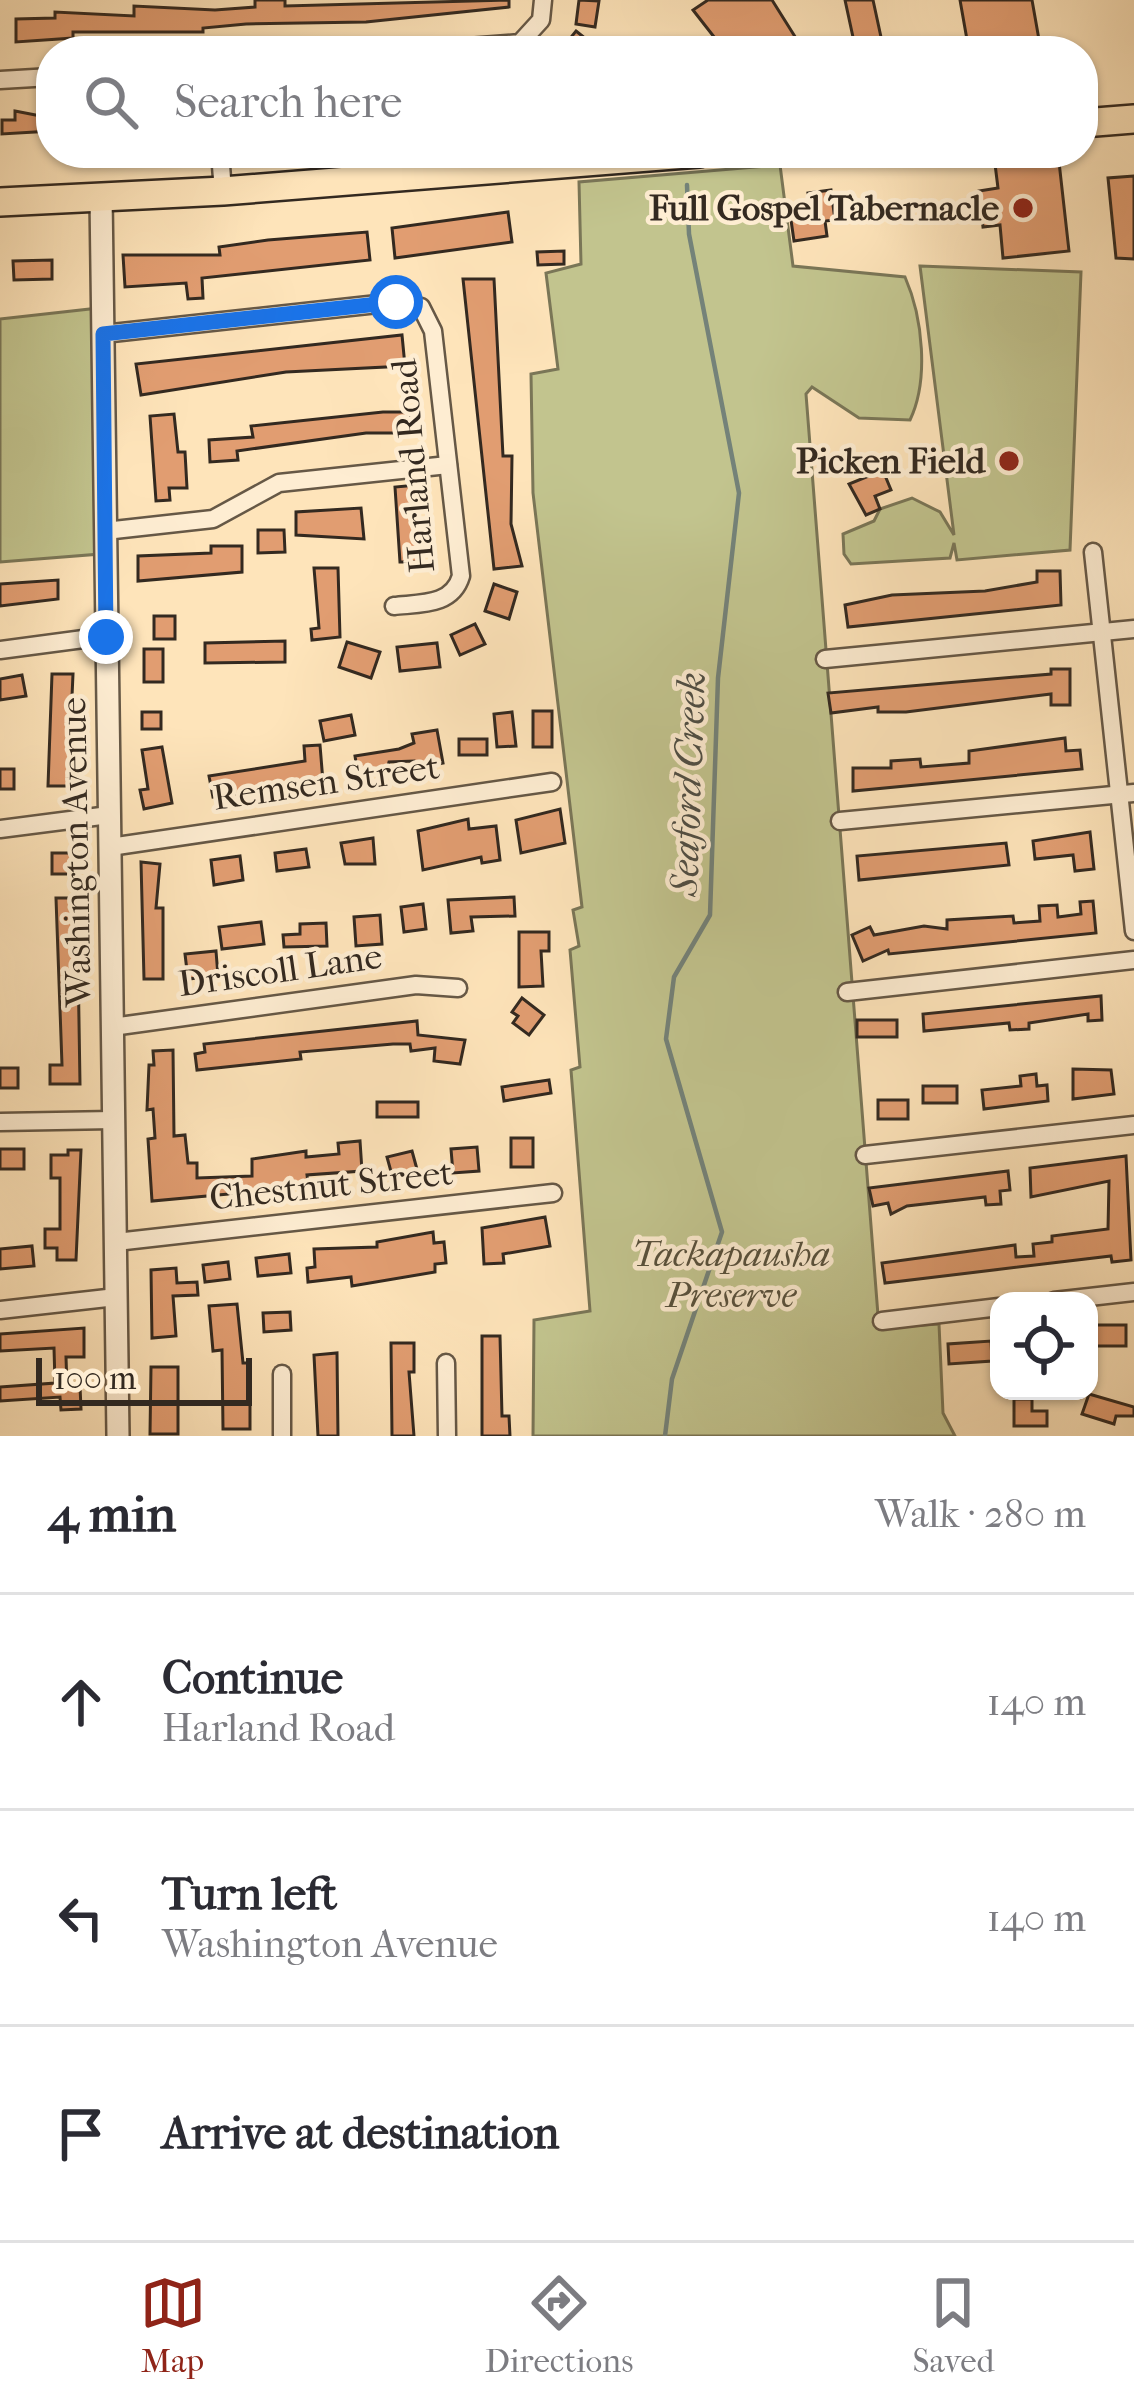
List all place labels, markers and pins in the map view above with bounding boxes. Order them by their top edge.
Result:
place label: Full Gospel Tabernacle [649,187,999,229]
marker: Full Gospel Tabernacle [1010,195,1036,221]
place label: Picken Field [796,440,986,482]
marker: Picken Field [996,448,1022,474]

